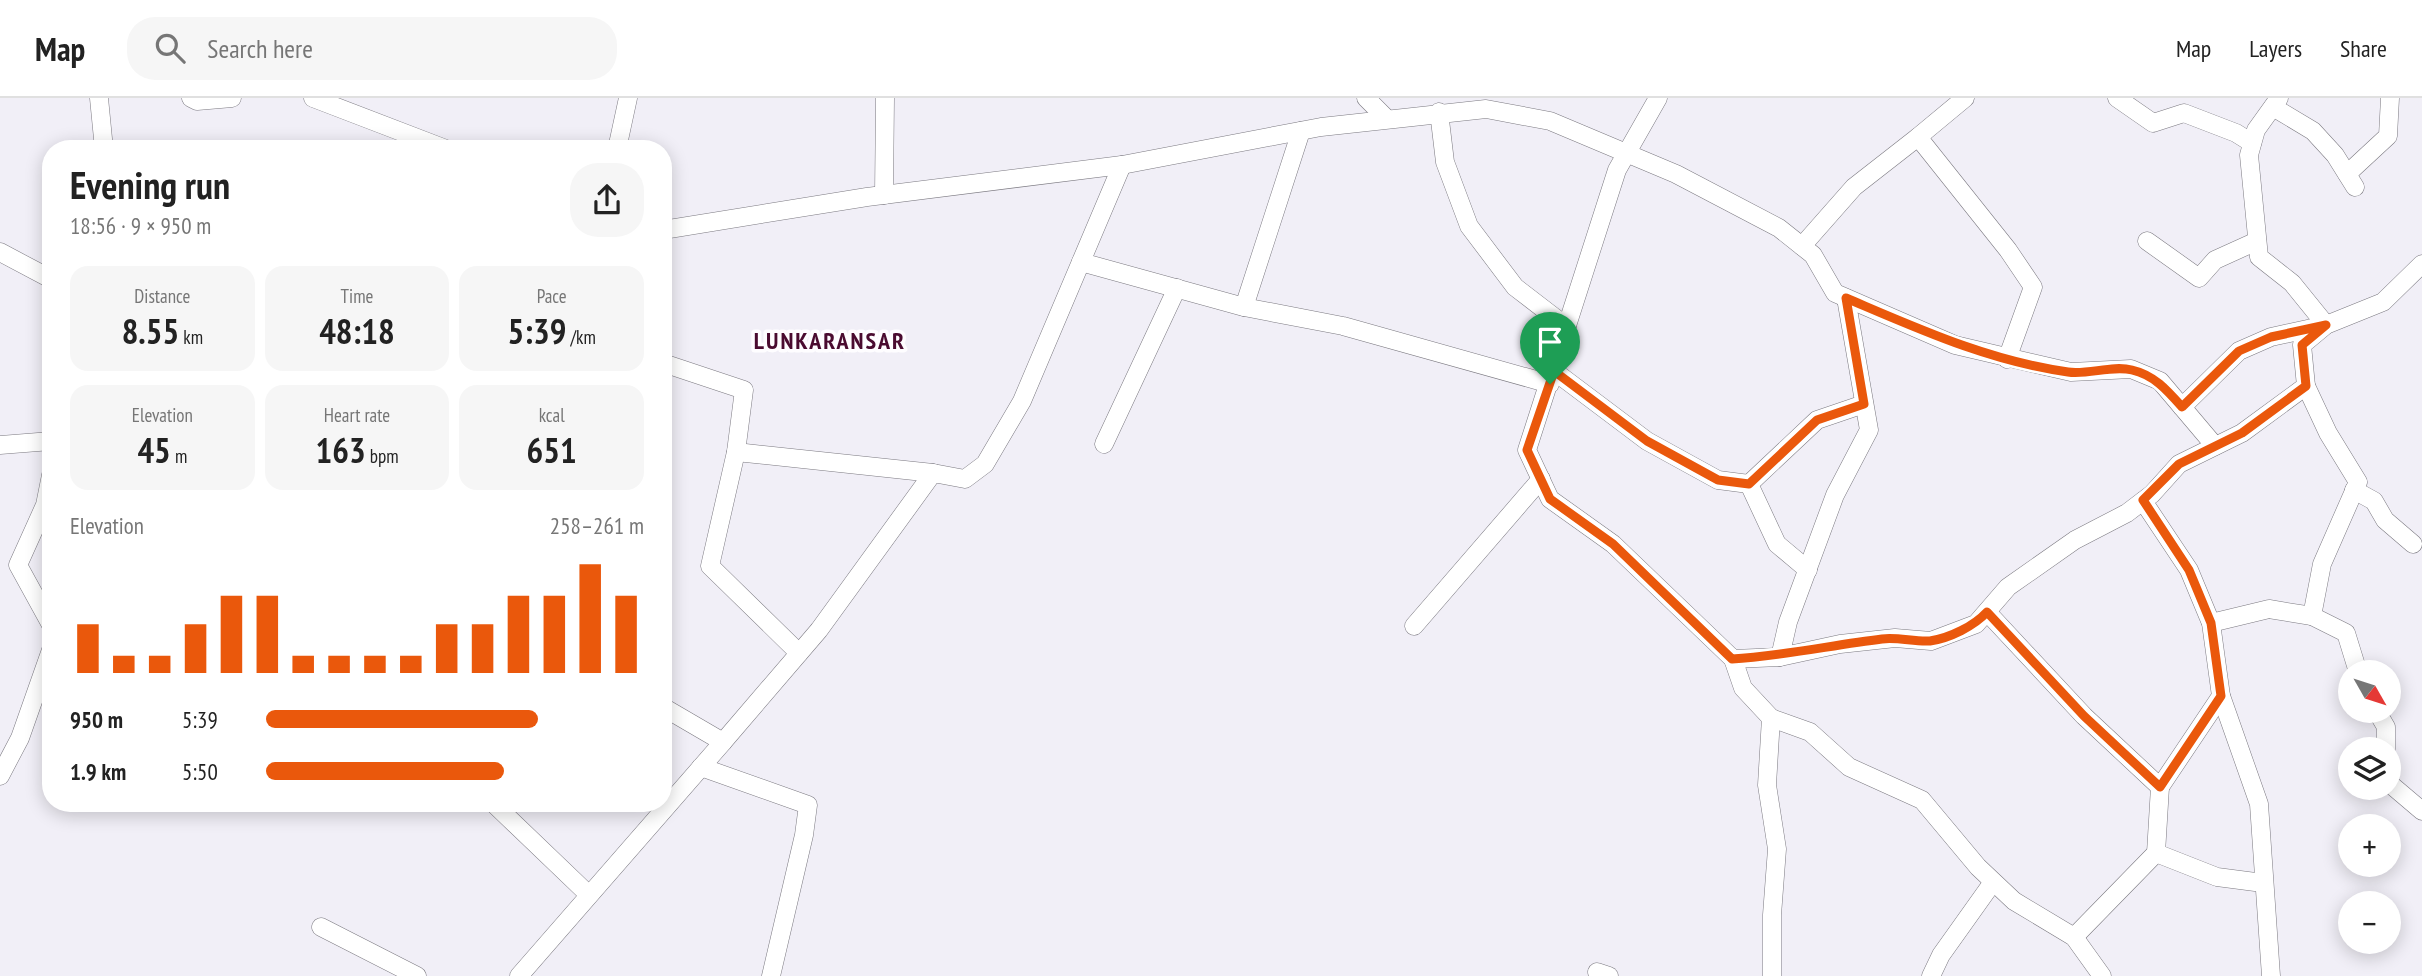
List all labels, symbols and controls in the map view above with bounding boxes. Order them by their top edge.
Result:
search box [127,17,617,80]
text: Map [35,27,85,70]
icon: search [151,29,189,67]
text: Search here [207,32,313,65]
text: Map [2176,33,2211,64]
text: Layers [2249,33,2302,64]
text: Share [2340,33,2387,64]
text: Evening run [70,160,230,209]
button: share [570,163,644,237]
text: 18:56 · 9 × 950 m [70,211,211,240]
text: Distance [134,284,190,308]
text: Time [341,284,373,308]
text: Pace [537,284,567,308]
text: 8.55 [122,308,179,354]
text: 48:18 [319,308,395,354]
text: 5:39 [507,308,566,354]
pin [1520,312,1580,384]
icon: arrive [1531,323,1569,361]
text: km [179,325,203,349]
text: /km [566,325,596,349]
district label: LUNKARANSAR [754,325,906,356]
text: Elevation [132,403,193,427]
text: Heart rate [324,403,390,427]
text: kcal [539,403,565,427]
text: 45 [137,427,171,473]
text: 163 [315,427,366,473]
text: 651 [527,427,577,473]
text: m [171,444,187,468]
text: bpm [366,444,399,468]
text: Elevation [70,511,144,540]
text: 258–261 m [550,511,644,540]
north arrow [2338,660,2401,723]
map controls [2338,660,2401,954]
text: 950 m [70,705,123,734]
text: 5:39 [182,705,218,734]
button: layers [2338,737,2401,800]
text: 1.9 km [70,757,126,786]
text: 5:50 [182,757,218,786]
button: + [2338,814,2401,877]
button: − [2338,891,2401,954]

